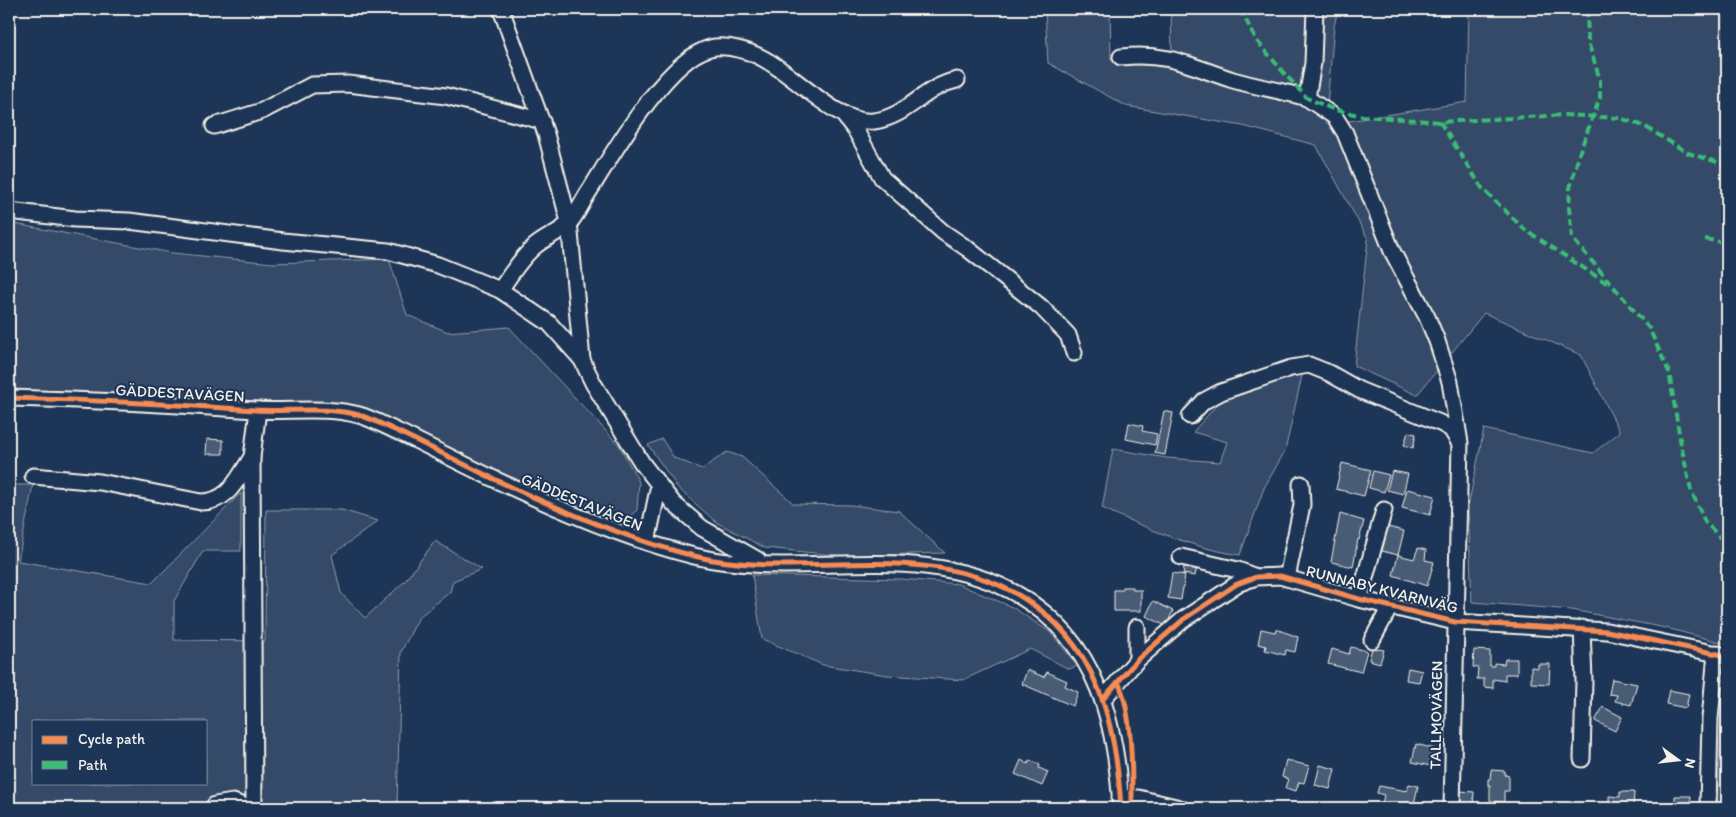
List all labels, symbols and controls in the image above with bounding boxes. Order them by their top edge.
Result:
street label: GÄDDESTAVÄGEN [115,380,245,406]
street label: GÄDDESTAVÄGEN [519,469,645,535]
street label: RUNNABY KVARNVÄG [1304,561,1460,617]
street label: TALLMOVÄGEN [1426,660,1446,770]
legend [32,720,208,784]
text: Cycle path [78,730,145,748]
north arrow [1654,734,1704,784]
text: Path [78,756,107,774]
text: N [1681,756,1700,770]

